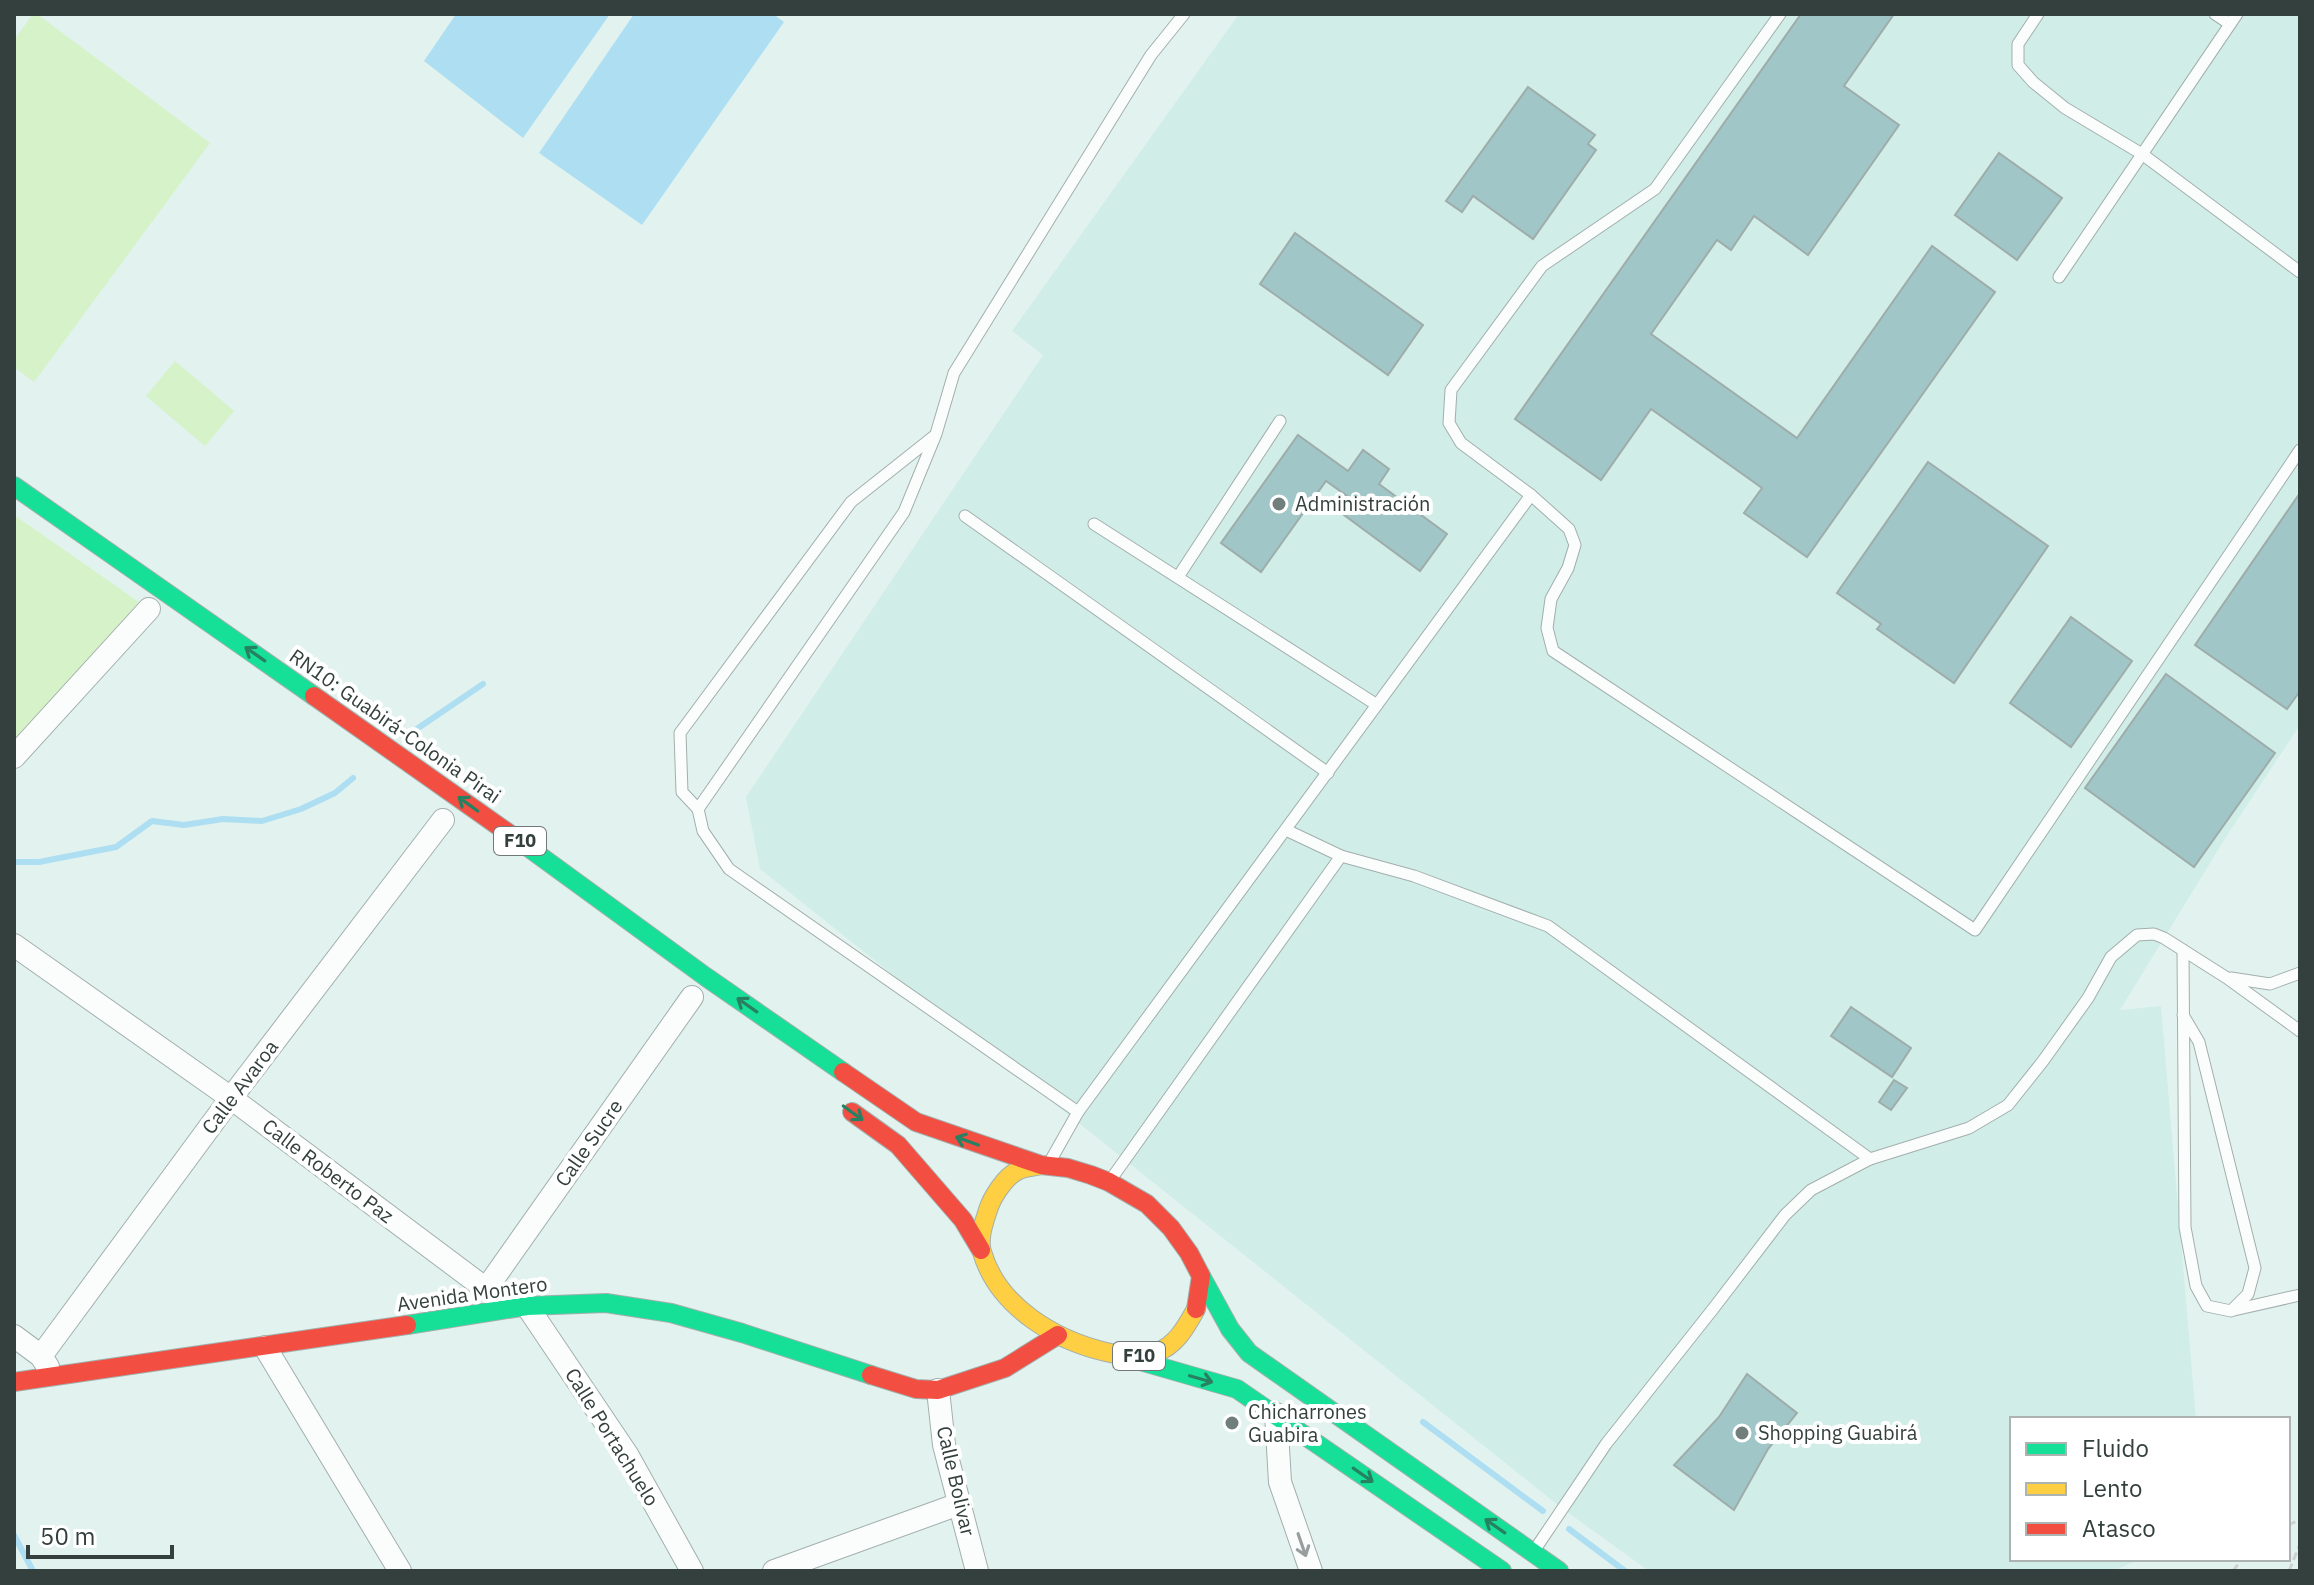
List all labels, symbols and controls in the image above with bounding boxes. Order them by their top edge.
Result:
place label: Administración [1295,490,1430,517]
marker: Administración [1270,495,1288,513]
street label: RN10: Guabirá-Colonia Pirai [284,642,506,809]
one-way arrow [245,646,267,662]
one-way arrow [458,796,479,813]
road number: F10 [494,827,546,855]
one-way arrow [736,997,758,1013]
street label: Calle Avaroa [195,1034,284,1139]
street label: Calle Sucre [549,1094,629,1192]
one-way arrow [841,1104,863,1121]
street label: Calle Roberto Paz [257,1112,400,1229]
one-way arrow [955,1132,980,1147]
street label: Avenida Montero [395,1270,549,1317]
road number: F10 [1113,1342,1165,1370]
street label: Calle Portachuelo [559,1363,666,1511]
one-way arrow [1187,1372,1213,1387]
place label: Chicharrones Guabira [1248,1398,1367,1448]
marker: Chicharrones Guabira [1223,1414,1241,1432]
legend [2010,1417,2290,1561]
place label: Shopping Guabirá [1758,1419,1918,1446]
street label: Calle Bolivar [931,1423,982,1538]
marker: Shopping Guabirá [1733,1424,1751,1442]
text: Fluido [2082,1432,2149,1464]
one-way arrow [1351,1467,1373,1483]
text: Lento [2082,1472,2142,1504]
scale bar [28,1509,172,1559]
text: Atasco [2082,1512,2156,1544]
one-way arrow [1485,1518,1507,1534]
text: 50 m [40,1520,95,1552]
one-way arrow [1295,1532,1310,1557]

